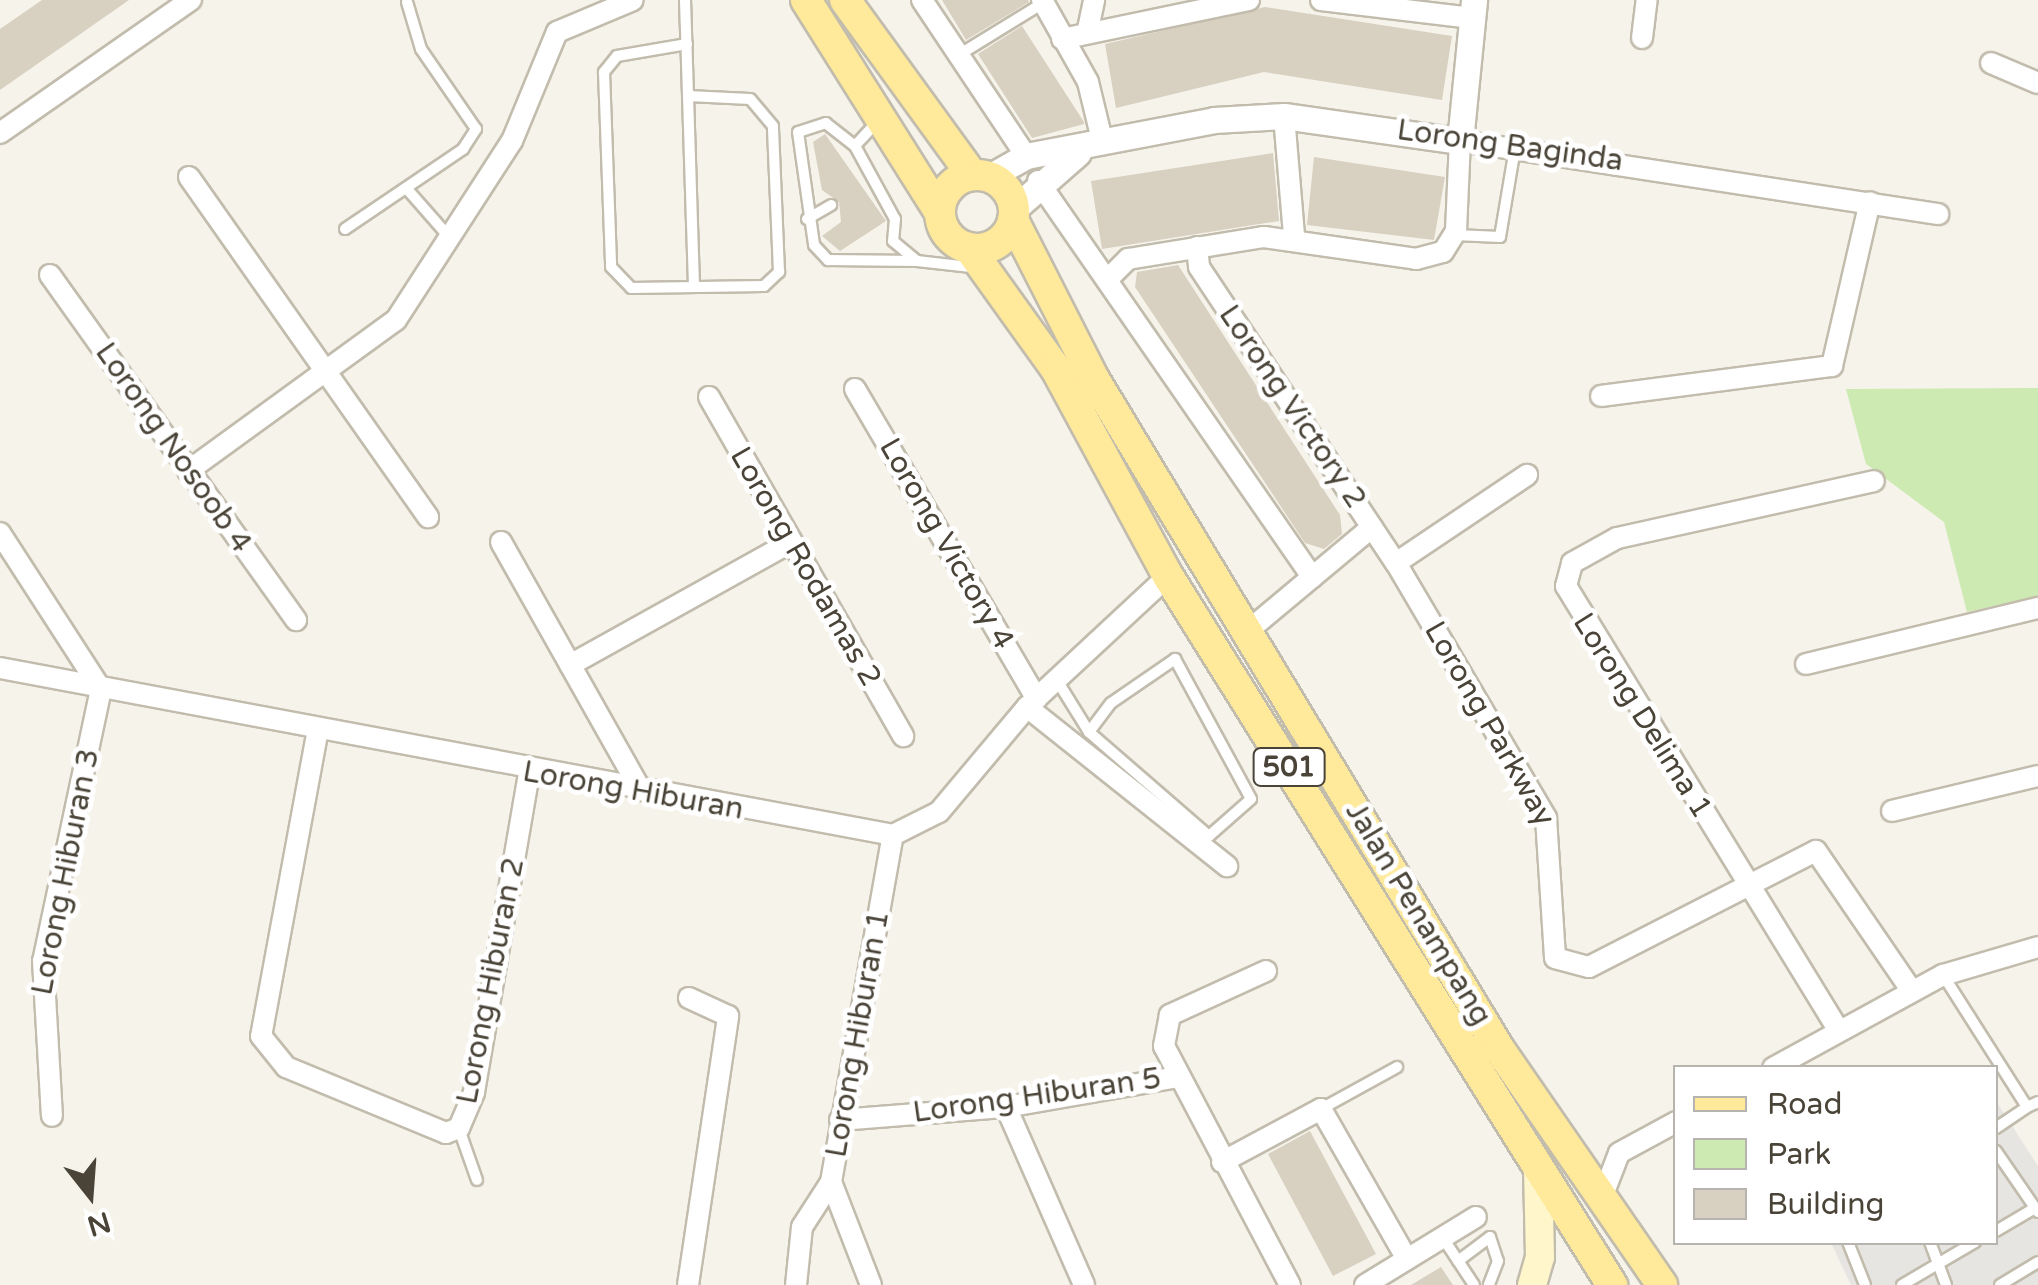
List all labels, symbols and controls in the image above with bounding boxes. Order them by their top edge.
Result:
street label: Lorong Baginda [1395,112,1625,180]
street label: Lorong Victory 2 [1211,298,1373,516]
street label: Lorong Nosoob 4 [87,336,259,560]
street label: Lorong Victory 4 [871,432,1021,656]
street label: Lorong Rodamas 2 [722,441,888,693]
street label: Lorong Delima 1 [1565,607,1719,825]
street label: Lorong Parkway [1416,615,1562,833]
road number: 501 [1252,744,1326,790]
street label: Lorong Hiburan 3 [24,746,108,998]
street label: Lorong Hiburan [520,754,746,828]
street label: Jalan Penampang [1337,796,1499,1032]
street label: Lorong Hiburan 2 [449,855,533,1107]
street label: Lorong Hiburan 1 [819,908,897,1160]
street label: Lorong Hiburan 5 [911,1061,1163,1131]
legend [1673,1065,1998,1245]
text: Road [1767,1086,1842,1123]
text: Park [1767,1136,1831,1173]
north arrow [40,1145,140,1245]
text: Building [1767,1186,1884,1223]
text: N [83,1204,114,1243]

